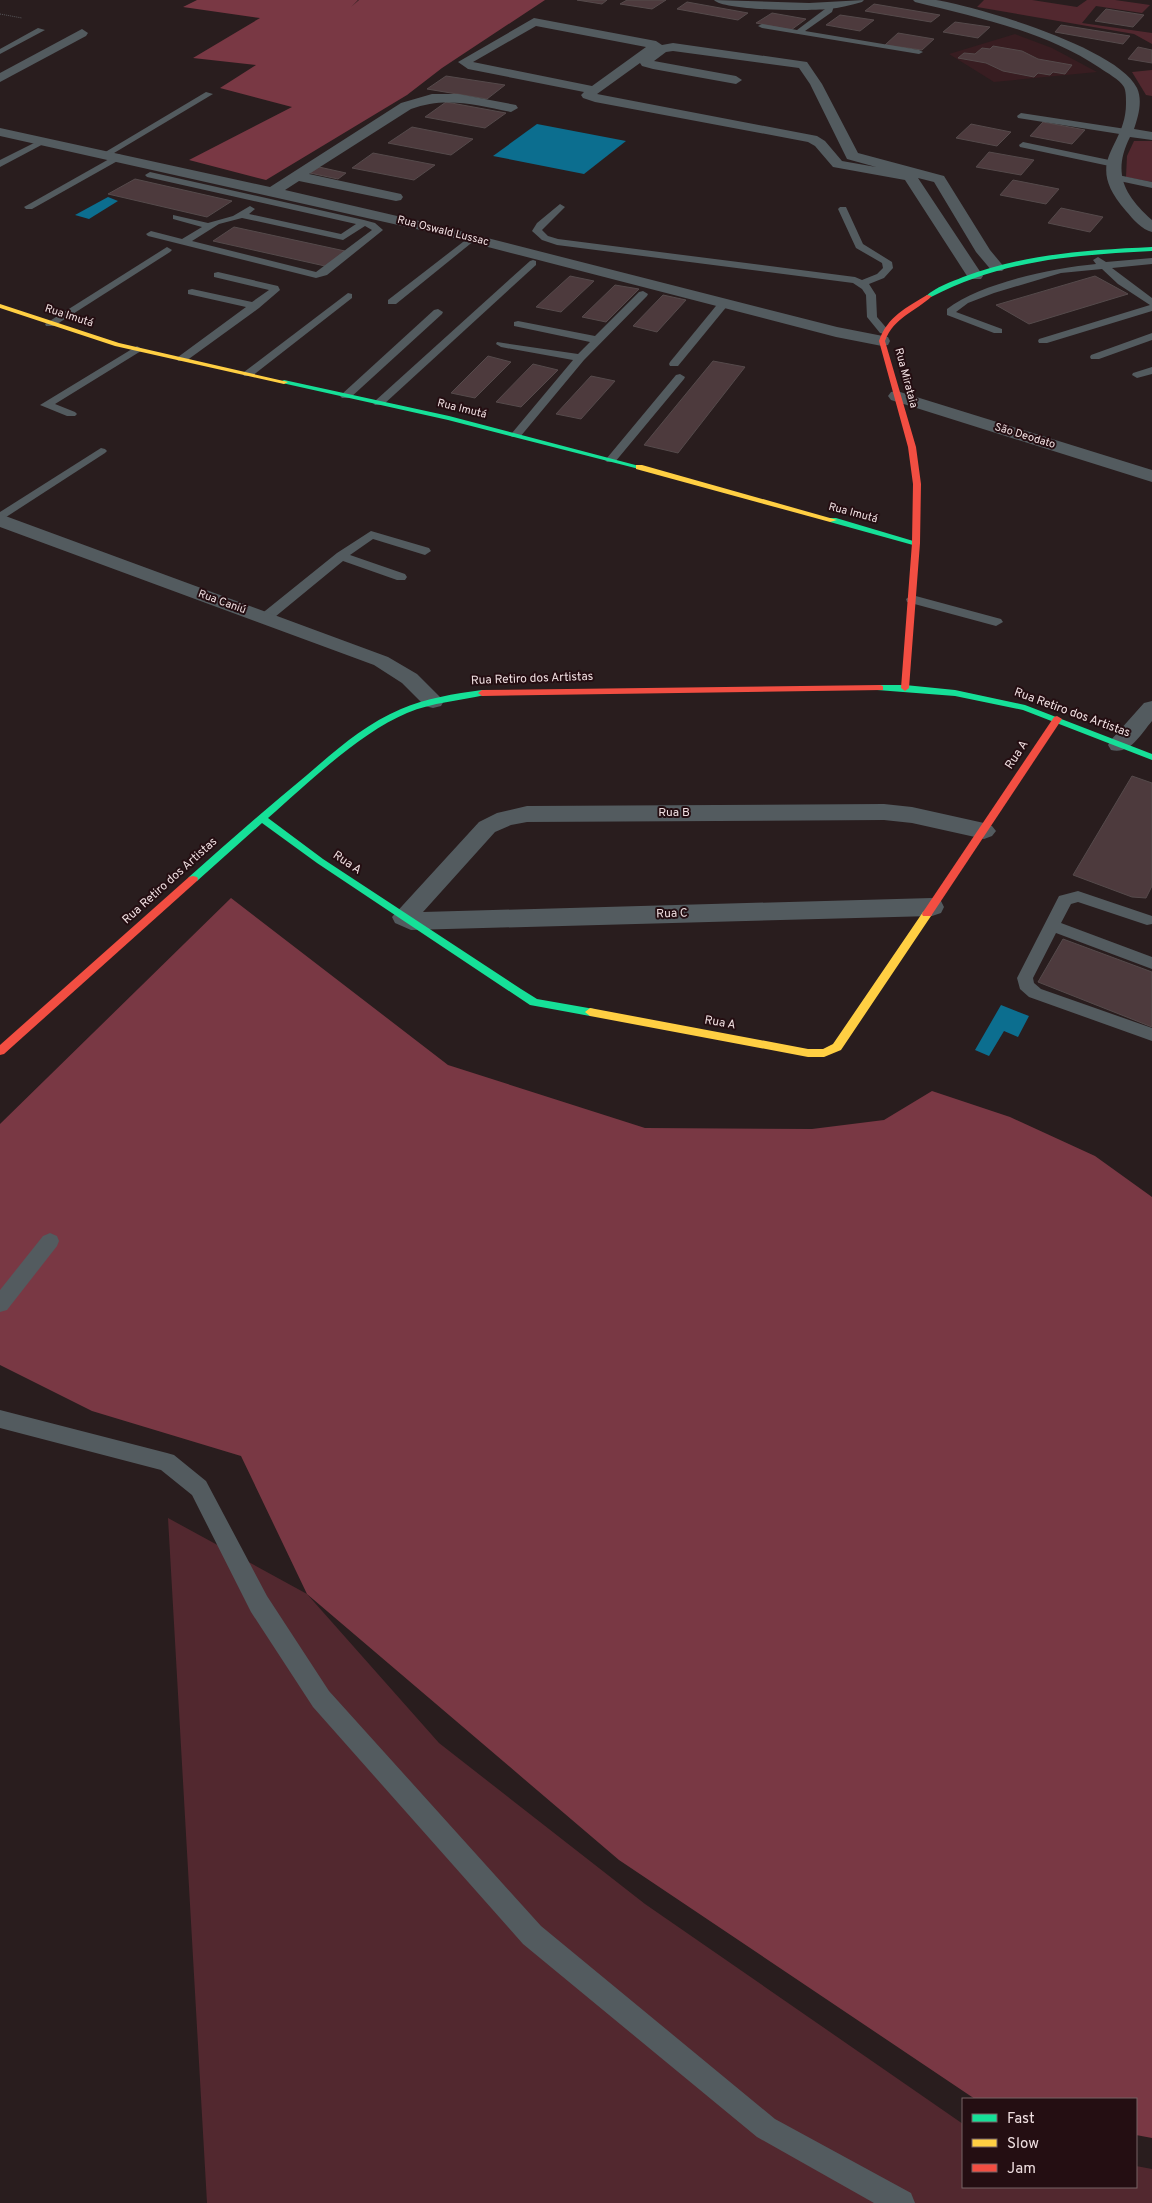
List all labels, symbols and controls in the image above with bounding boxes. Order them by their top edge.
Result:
street label: Rua Oswald Lussac [396,213,490,249]
street label: Rua Imutá [43,302,95,331]
street label: Rua Mirataia [891,346,921,410]
street label: Rua Imutá [436,396,488,422]
street label: São Deodato [993,420,1057,452]
street label: Rua Imutá [827,500,879,526]
street label: Rua Caniú [196,587,248,617]
street label: Rua Retiro dos Artistas [471,669,593,689]
street label: Rua Retiro dos Artistas [1012,685,1132,741]
street label: Rua A [1002,737,1032,773]
street label: Rua B [658,805,690,821]
street label: Rua Retiro dos Artistas [119,834,221,928]
street label: Rua A [329,848,365,878]
street label: Rua C [656,905,688,923]
street label: Rua A [703,1012,737,1034]
legend [962,2098,1137,2188]
text: Fast [1007,2110,1035,2129]
text: Slow [1007,2135,1039,2154]
text: Jam [1007,2160,1036,2179]

